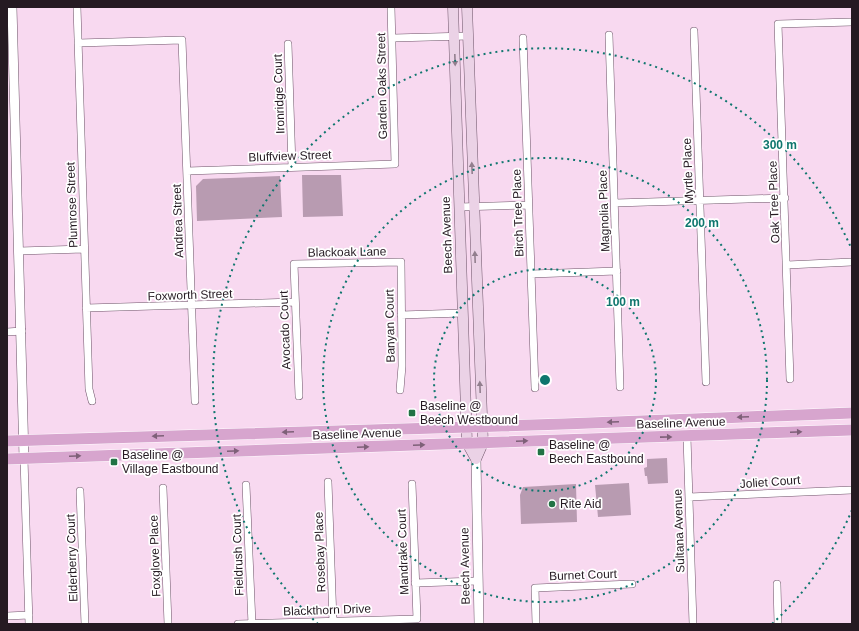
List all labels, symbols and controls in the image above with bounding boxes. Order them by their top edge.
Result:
street label: Garden Oaks Street [374,32,390,139]
street label: Ironridge Court [271,53,287,134]
one-way arrow [451,54,458,66]
street label: Myrtle Place [680,137,696,204]
text: 300 m [763,138,797,152]
street label: Bluffview Street [248,148,332,164]
street label: Oak Tree Place [766,160,782,244]
street label: Plumrose Street [63,161,80,248]
one-way arrow [469,161,475,174]
street label: Birch Tree Place [509,168,527,257]
street label: Magnolia Place [596,169,612,252]
street label: Andrea Street [170,183,186,258]
street label: Beech Avenue [439,196,455,274]
text: 200 m [685,216,719,230]
street label: Blackoak Lane [308,244,387,260]
one-way arrow [472,250,478,263]
street label: Foxworth Street [147,287,233,303]
street label: Banyan Court [382,289,398,363]
street label: Avocado Court [277,290,293,370]
text: 100 m [606,295,640,309]
centre of rings [538,373,552,387]
one-way arrow [477,380,483,393]
place label: Baseline @ Beech Westbound [420,399,518,427]
marker: Baseline @ Beech Westbound [407,408,417,418]
street label: Baseline Avenue [636,414,726,432]
one-way arrow [736,414,749,420]
one-way arrow [606,419,619,425]
street label: Baseline Avenue [312,425,402,443]
one-way arrow [281,429,294,435]
one-way arrow [790,429,802,436]
one-way arrow [151,433,164,439]
one-way arrow [660,434,673,440]
one-way arrow [516,438,528,445]
place label: Baseline @ Beech Eastbound [549,438,644,466]
one-way arrow [413,442,426,448]
one-way arrow [357,444,370,450]
marker: Baseline @ Beech Eastbound [536,447,546,457]
place label: Baseline @ Village Eastbound [122,448,219,476]
one-way arrow [227,448,240,454]
one-way arrow [69,453,81,460]
marker: Baseline @ Village Eastbound [109,457,119,467]
street label: Joliet Court [739,473,801,491]
street label: Sultana Avenue [671,489,687,573]
place label: Rite Aid [560,497,601,511]
marker: Rite Aid [547,499,557,509]
street label: Mandrake Court [394,508,411,595]
street label: Rosebay Place [312,511,328,593]
street label: Elderberry Court [63,513,81,602]
street label: Fieldrush Court [230,513,246,596]
street label: Foxglove Place [147,514,163,597]
street label: Beech Avenue [457,527,473,605]
street label: Burnet Court [549,567,618,583]
street label: Blackthorn Drive [283,601,372,619]

